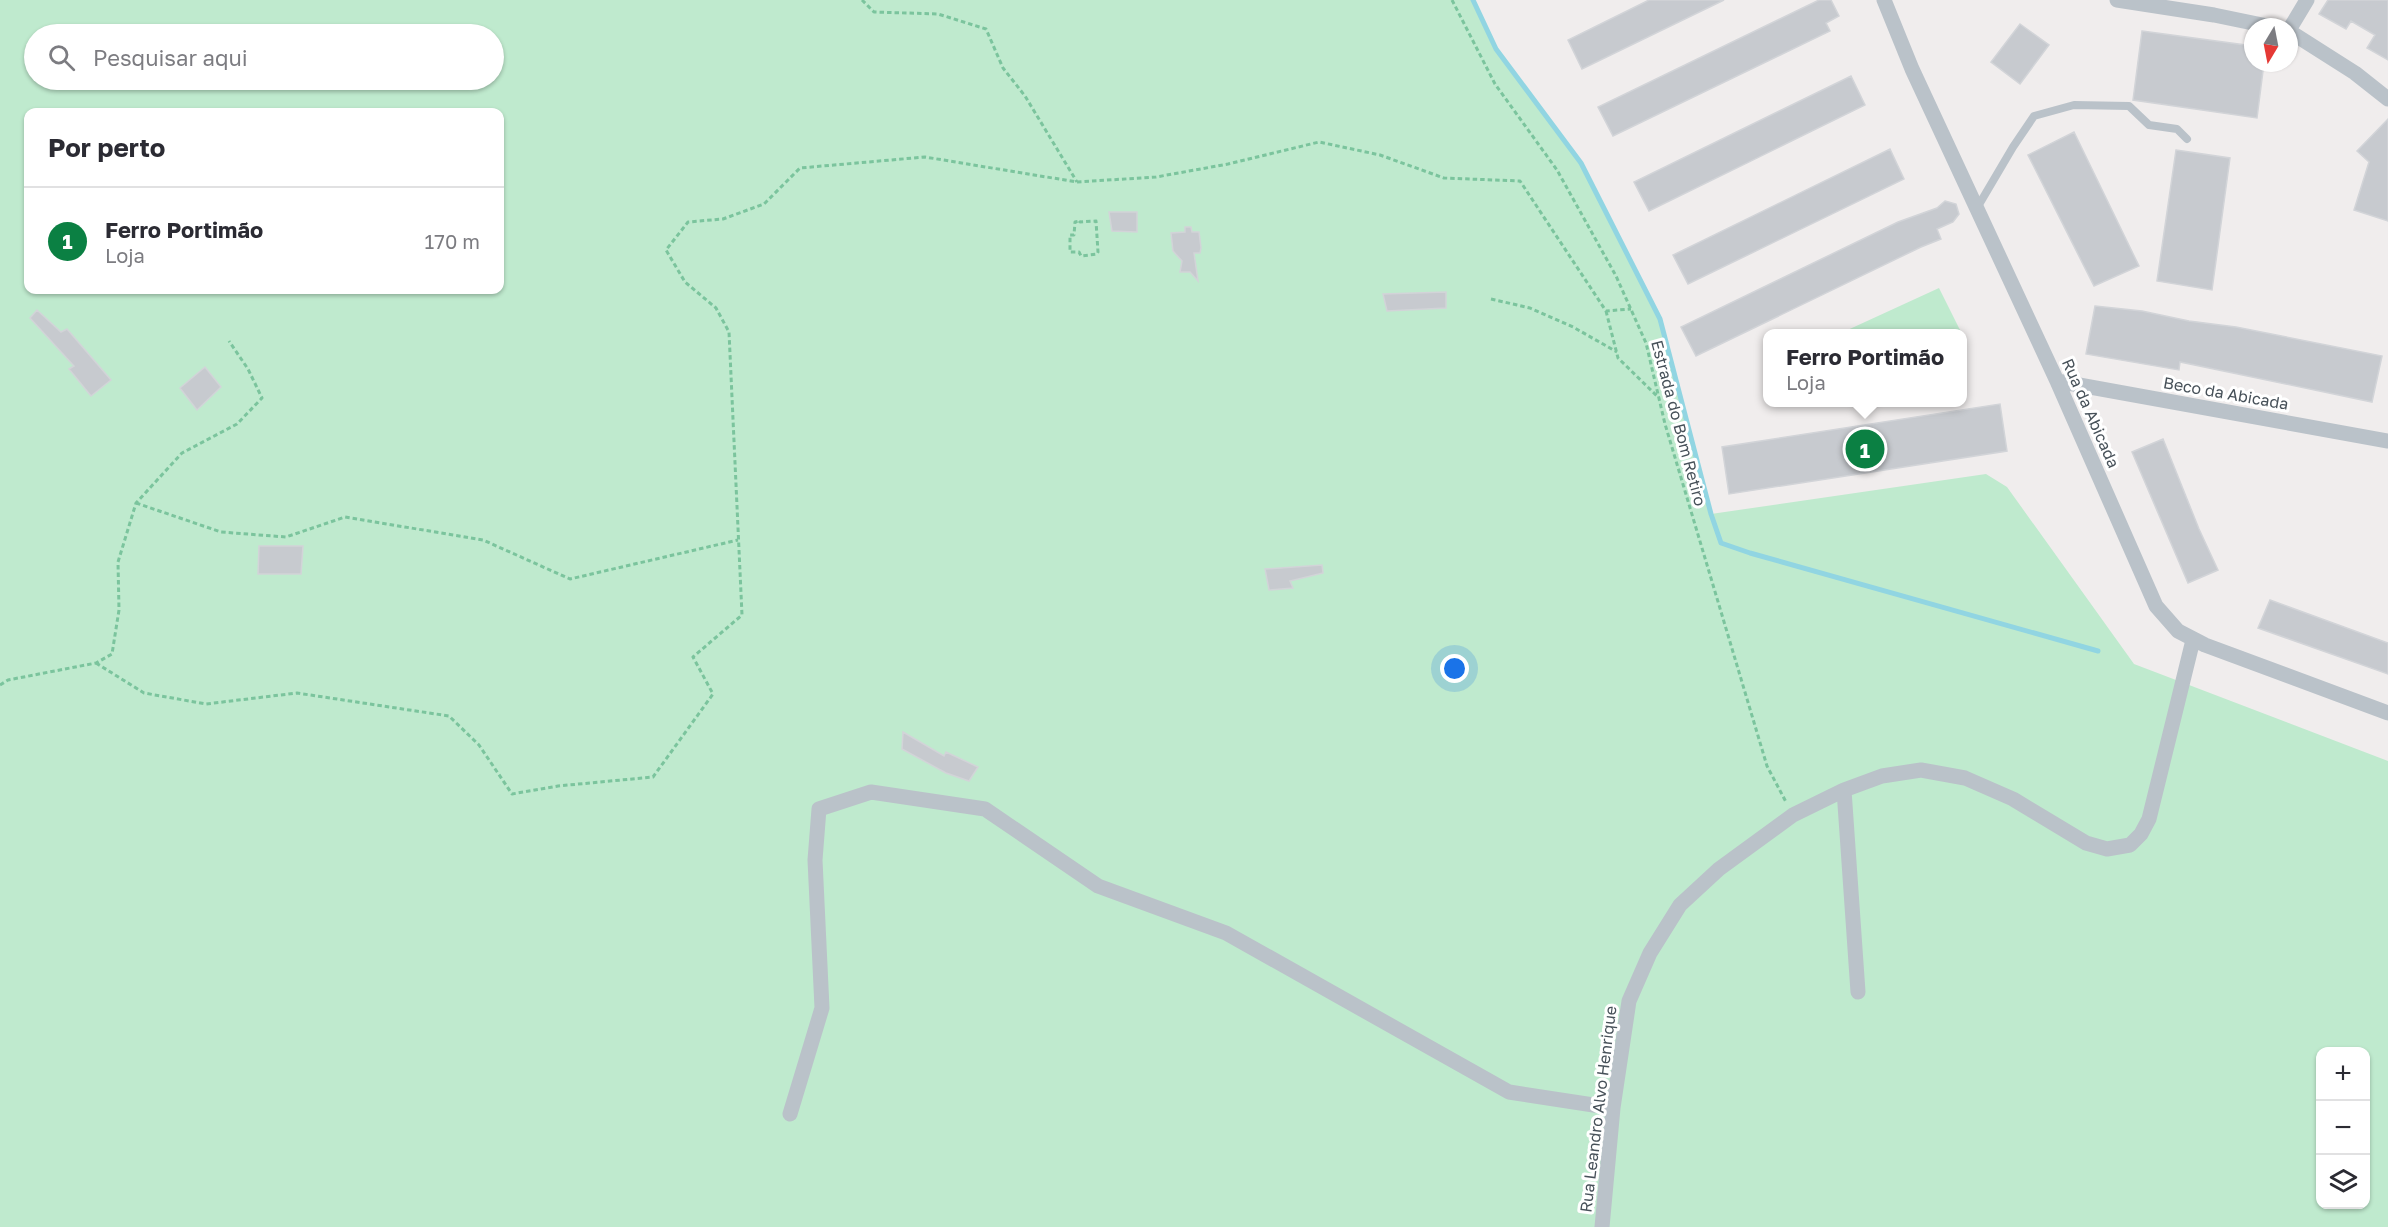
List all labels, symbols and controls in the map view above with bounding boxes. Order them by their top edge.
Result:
north arrow [2244,18,2298,72]
search box [24,24,504,90]
icon: search [45,41,78,74]
text: Pesquisar aqui [93,44,248,71]
text: Por perto [48,132,165,163]
text: Ferro Portimão [105,216,263,243]
text: 1 [62,229,73,253]
text: 170 m [425,229,480,253]
text: Loja [105,243,145,267]
popup [1763,329,1967,407]
street label: Estrada do Bom Retiro [1647,338,1711,508]
text: Ferro Portimão [1786,343,1944,370]
street label: Rua da Abicada [2058,355,2124,471]
text: Loja [1786,370,1826,394]
street label: Beco da Abicada [2162,372,2290,414]
pin: 1 [1846,426,1884,472]
your location [1440,654,1469,683]
street label: Rua Leandro Alvo Henrique [1575,1005,1621,1213]
map controls [2316,1047,2370,1209]
button: + [2316,1047,2370,1101]
button: − [2316,1101,2370,1155]
button: layers [2316,1155,2370,1209]

